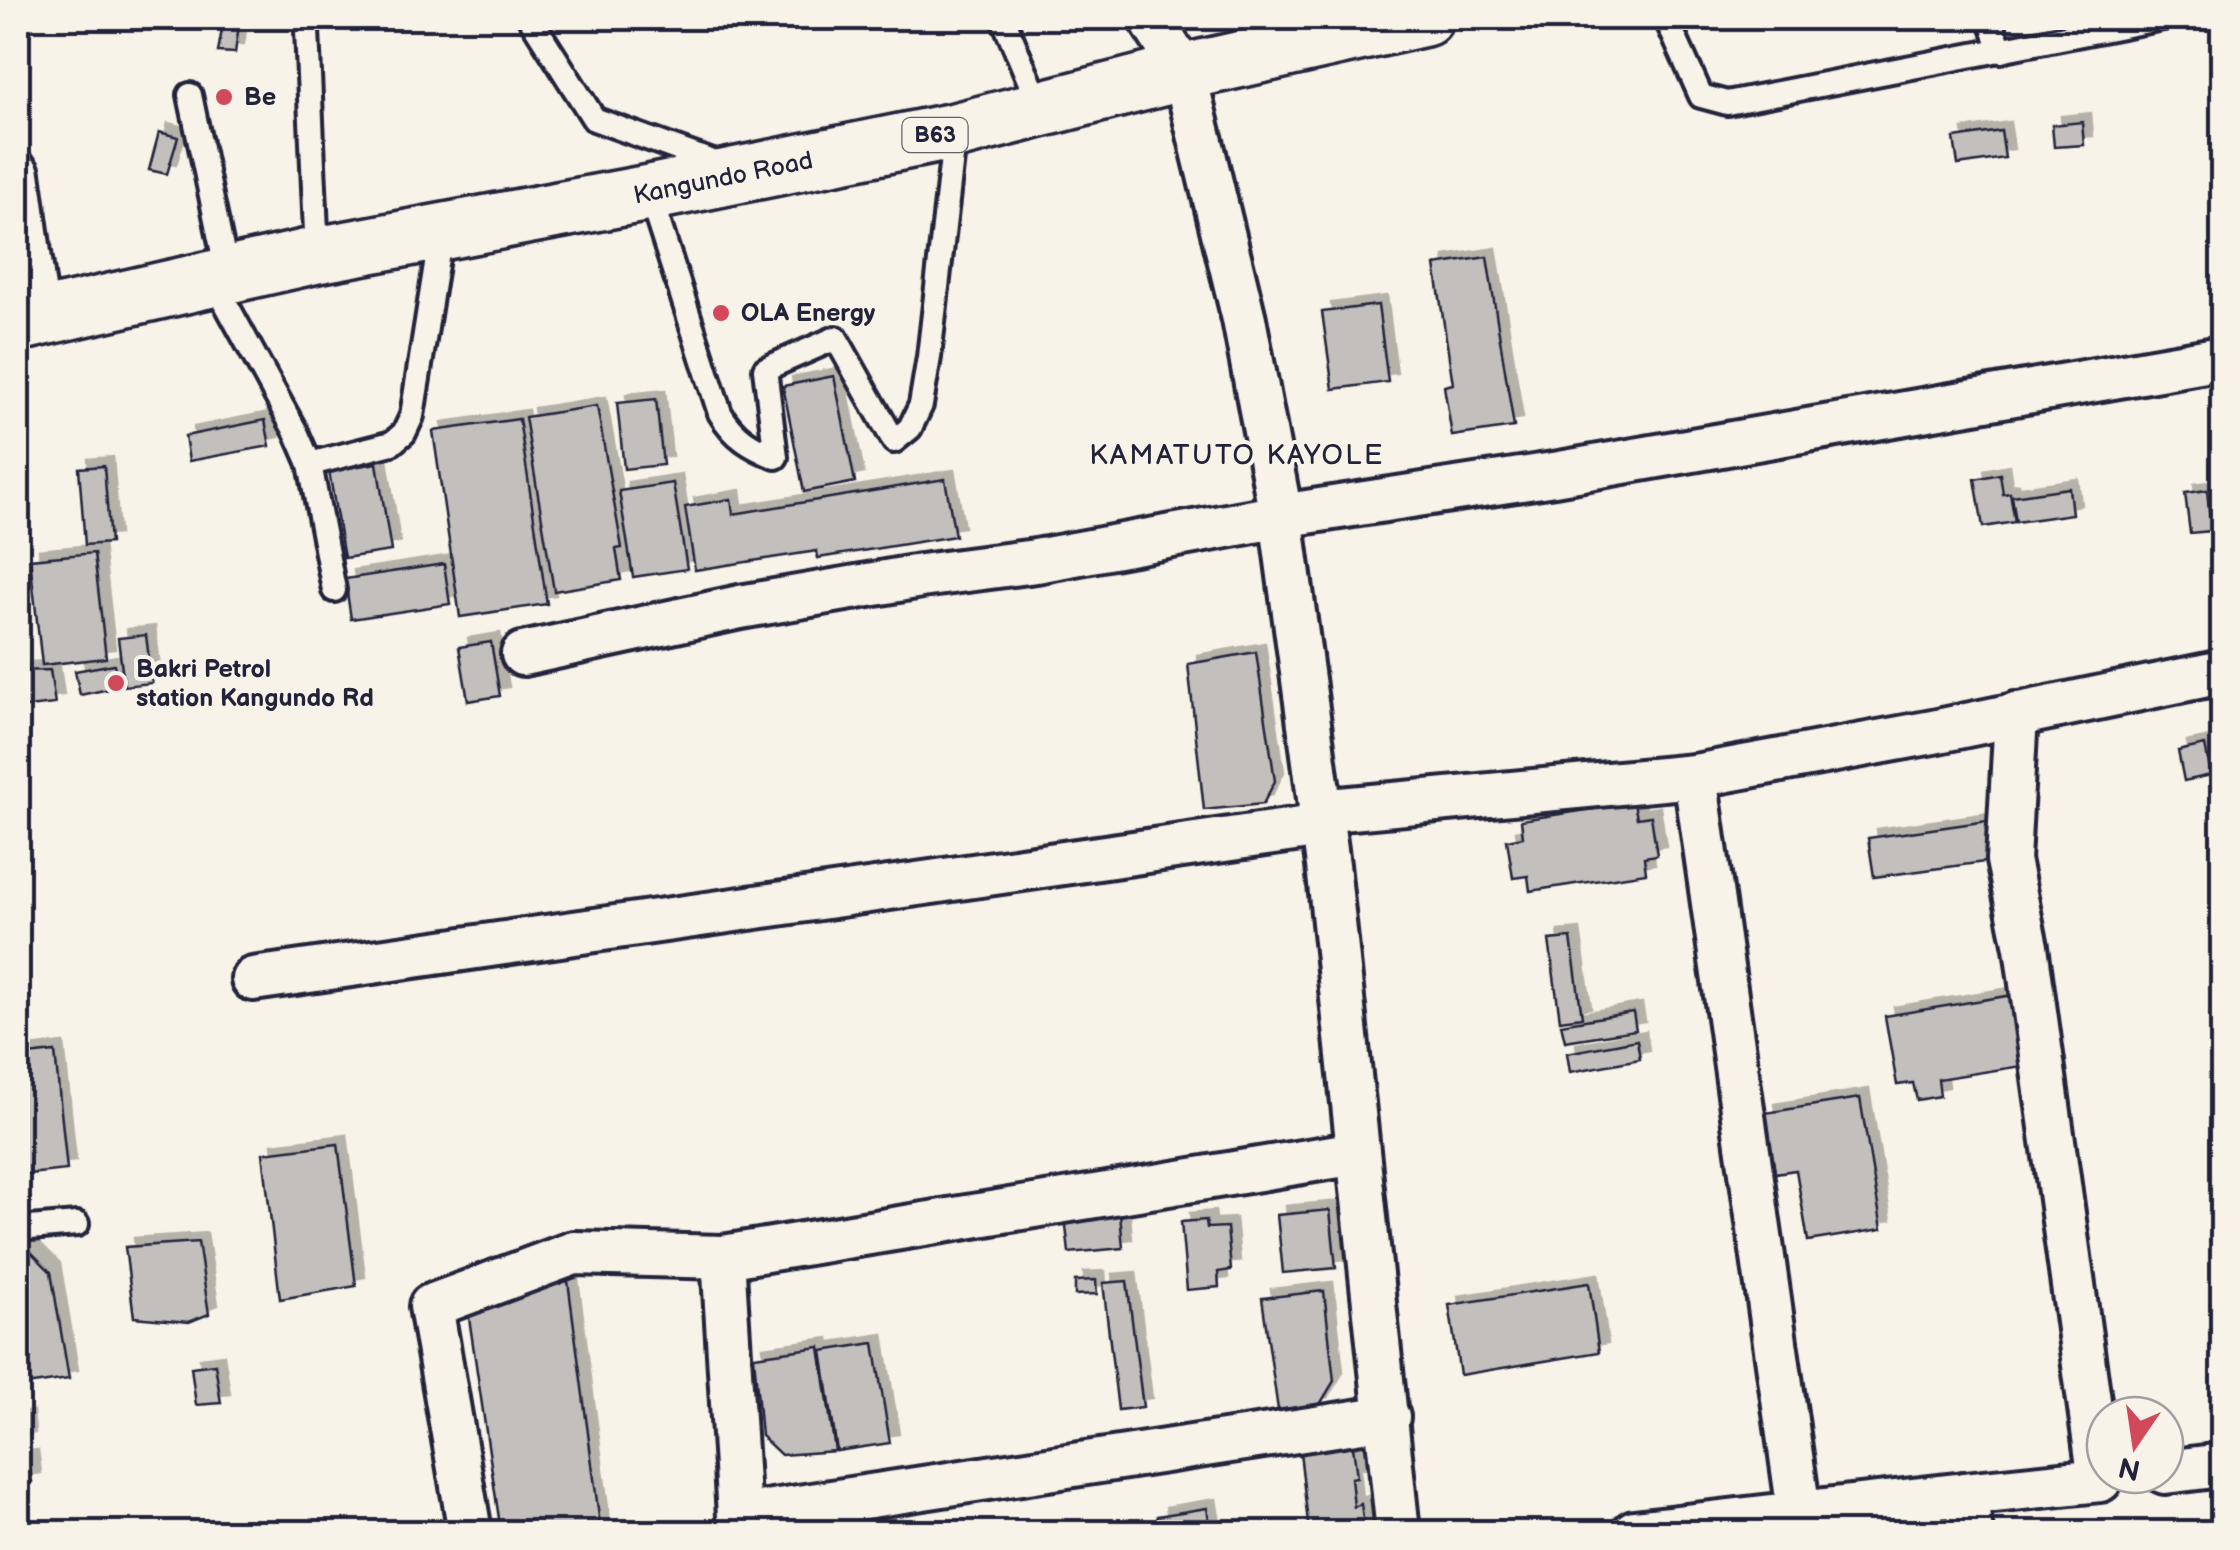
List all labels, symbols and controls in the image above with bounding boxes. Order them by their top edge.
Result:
place label: Be [244,82,276,113]
marker: Be [213,86,235,108]
road number: B63 [902,118,968,152]
street label: Kangundo Road [631,145,816,211]
place label: OLA Energy [741,298,876,329]
marker: OLA Energy [710,302,732,324]
district label: KAMATUTO KAYOLE [1089,439,1385,472]
place label: Bakri Petrol station Kangundo Rd [136,654,374,714]
marker: Bakri Petrol station Kangundo Rd [105,672,127,694]
north arrow [2085,1395,2185,1495]
text: N [2116,1449,2144,1486]

